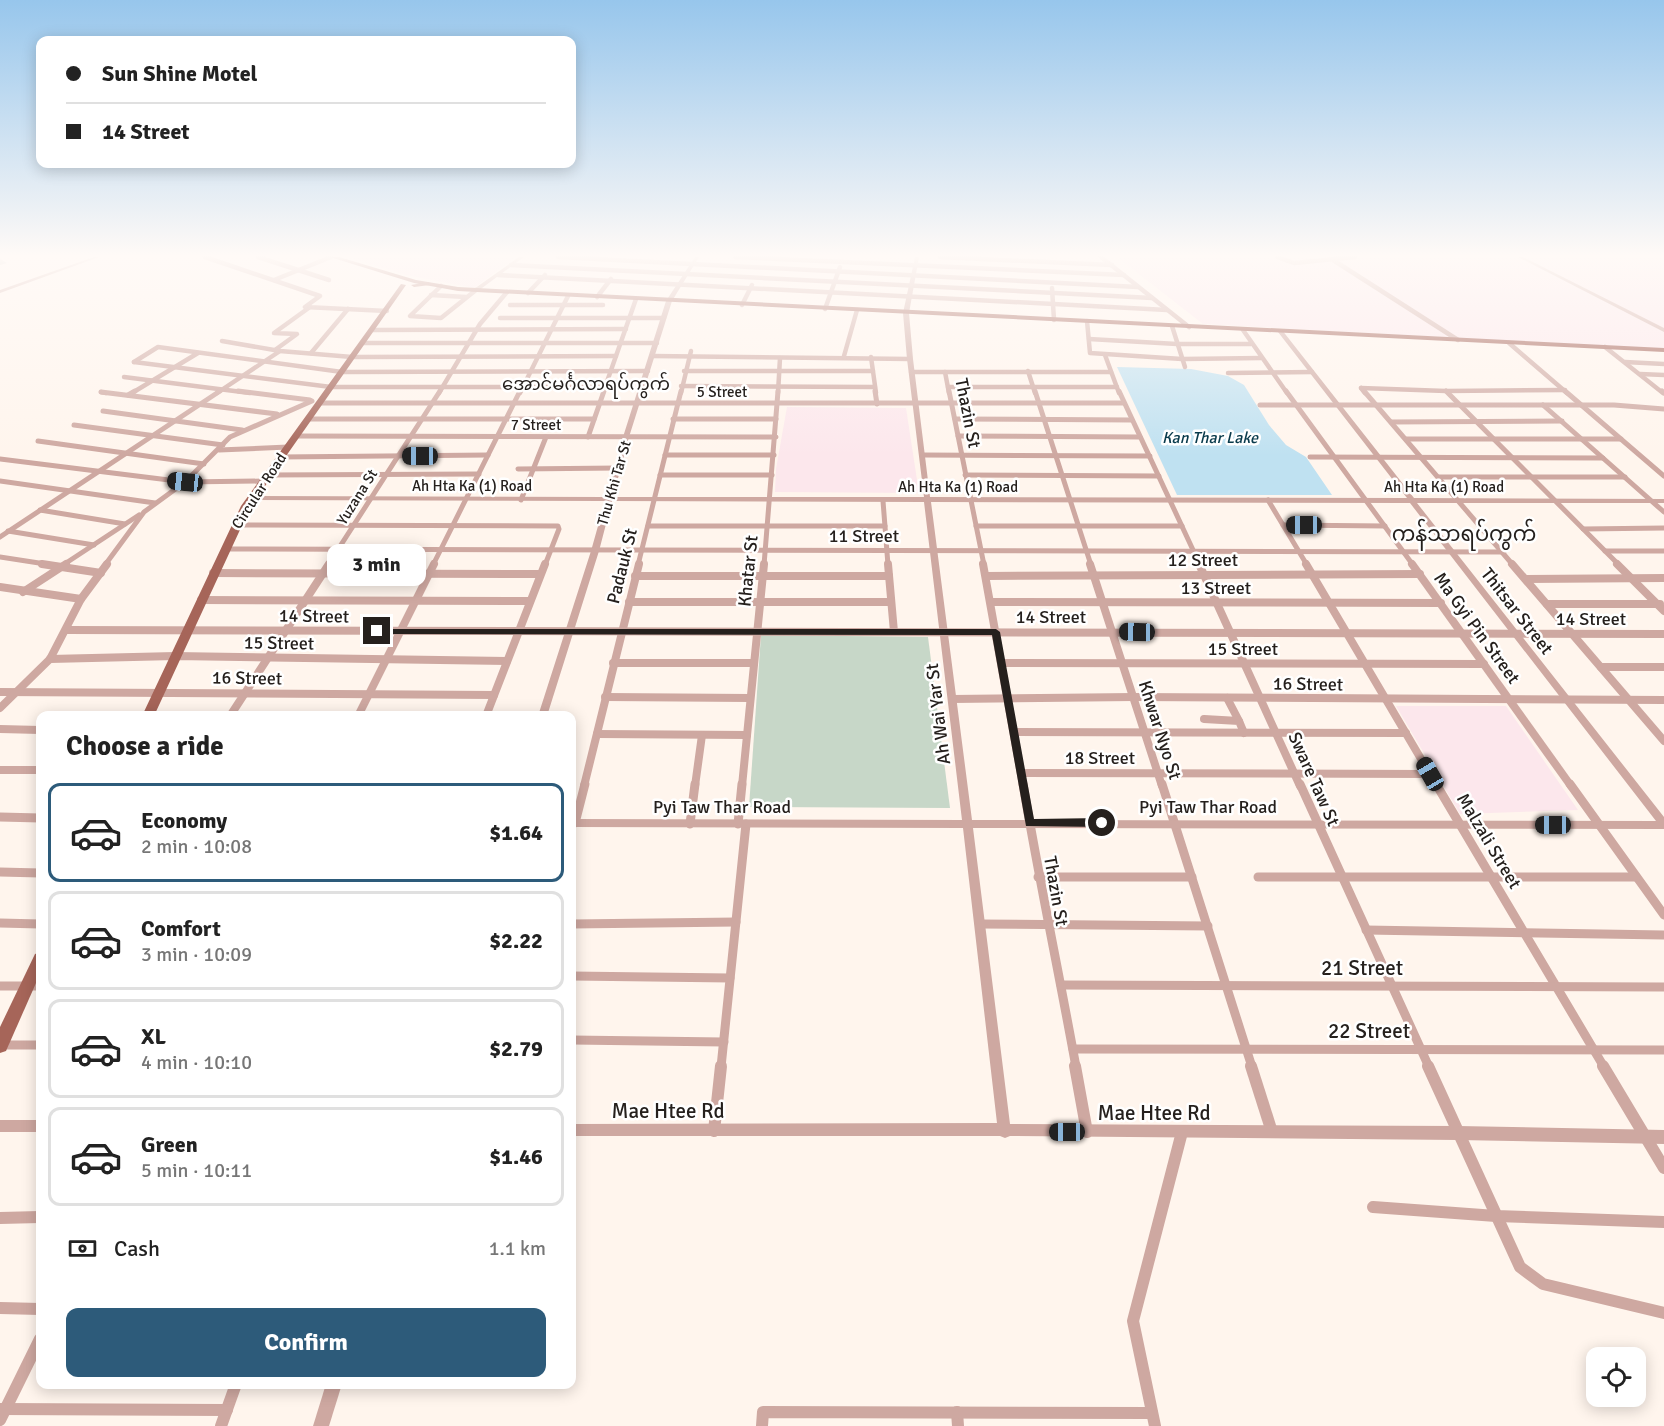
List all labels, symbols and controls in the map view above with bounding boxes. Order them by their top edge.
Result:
text: Sun Shine Motel [102,60,257,87]
text: 14 Street [102,118,190,145]
district label: အောင်မင်္ဂလာရပ်ကွက် [502,371,670,399]
street label: Thazin St [950,376,986,450]
street label: 5 Street [697,383,747,401]
street label: 7 Street [511,416,561,434]
water label: Kan Thar Lake [1162,428,1259,448]
street label: Thu Khi Tar St [593,438,635,528]
car [402,447,438,465]
street label: Circular Road [228,450,290,532]
street label: Yuzana St [333,466,381,528]
car [166,471,204,493]
street label: Ah Hta Ka (1) Road [412,477,532,495]
street label: Ah Hta Ka (1) Road [898,478,1018,496]
street label: Ah Hta Ka (1) Road [1384,478,1504,496]
car [1286,516,1322,534]
district label: ကန်သာရပ်ကွက် [1392,518,1536,551]
street label: 11 Street [829,525,899,547]
street label: Padauk St [602,526,642,606]
street label: Khatar St [733,534,763,608]
callout: 3 min [328,544,427,586]
street label: 12 Street [1168,549,1238,571]
text: 3 min [352,552,401,577]
street label: Thitsar Street [1476,563,1558,659]
street label: Ma Gyi Pin Street [1429,568,1525,688]
street label: 13 Street [1181,577,1251,599]
street label: 14 Street [279,604,349,628]
street label: 14 Street [1016,606,1086,628]
street label: 14 Street [1556,608,1626,630]
route end [363,617,390,644]
car [1119,623,1155,641]
street label: 15 Street [244,631,314,655]
street label: 15 Street [1208,638,1278,660]
street label: Ah Wai Yar St [921,662,955,766]
street label: 16 Street [212,666,282,690]
street label: 16 Street [1273,672,1343,696]
street label: Khwar Nyo St [1134,678,1186,782]
street label: Sware Taw St [1283,729,1345,829]
text: Choose a ride [66,730,224,763]
street label: 18 Street [1065,747,1135,769]
car [1413,754,1447,794]
street label: Malzali Street [1452,789,1526,893]
street label: Pyi Taw Thar Road [653,796,791,818]
street label: Pyi Taw Thar Road [1139,796,1277,818]
icon: car [69,806,123,860]
text: Economy [141,807,227,834]
route start [1088,809,1115,836]
car [1535,816,1571,834]
text: $1.64 [489,819,543,846]
text: 2 min · 10:08 [141,834,252,859]
street label: Thazin St [1039,854,1073,928]
icon: car [69,914,123,968]
text: Comfort [141,915,221,942]
text: $2.22 [489,927,543,954]
text: 3 min · 10:09 [141,942,252,967]
street label: 21 Street [1321,955,1403,981]
street label: 22 Street [1328,1018,1410,1044]
icon: car [69,1022,123,1076]
text: XL [141,1023,166,1050]
text: $2.79 [489,1035,543,1062]
text: 4 min · 10:10 [141,1050,252,1075]
street label: Mae Htee Rd [611,1098,725,1124]
street label: Mae Htee Rd [1097,1100,1211,1126]
car [1049,1123,1085,1141]
icon: car [69,1130,123,1184]
text: Green [141,1131,198,1158]
text: $1.46 [489,1143,543,1170]
text: 5 min · 10:11 [141,1158,252,1183]
icon: cash [66,1232,99,1265]
text: Cash [114,1235,160,1262]
text: 1.1 km [489,1236,546,1261]
button: Confirm [66,1308,546,1377]
map controls [1586,1347,1646,1407]
button: locate [1586,1347,1646,1407]

